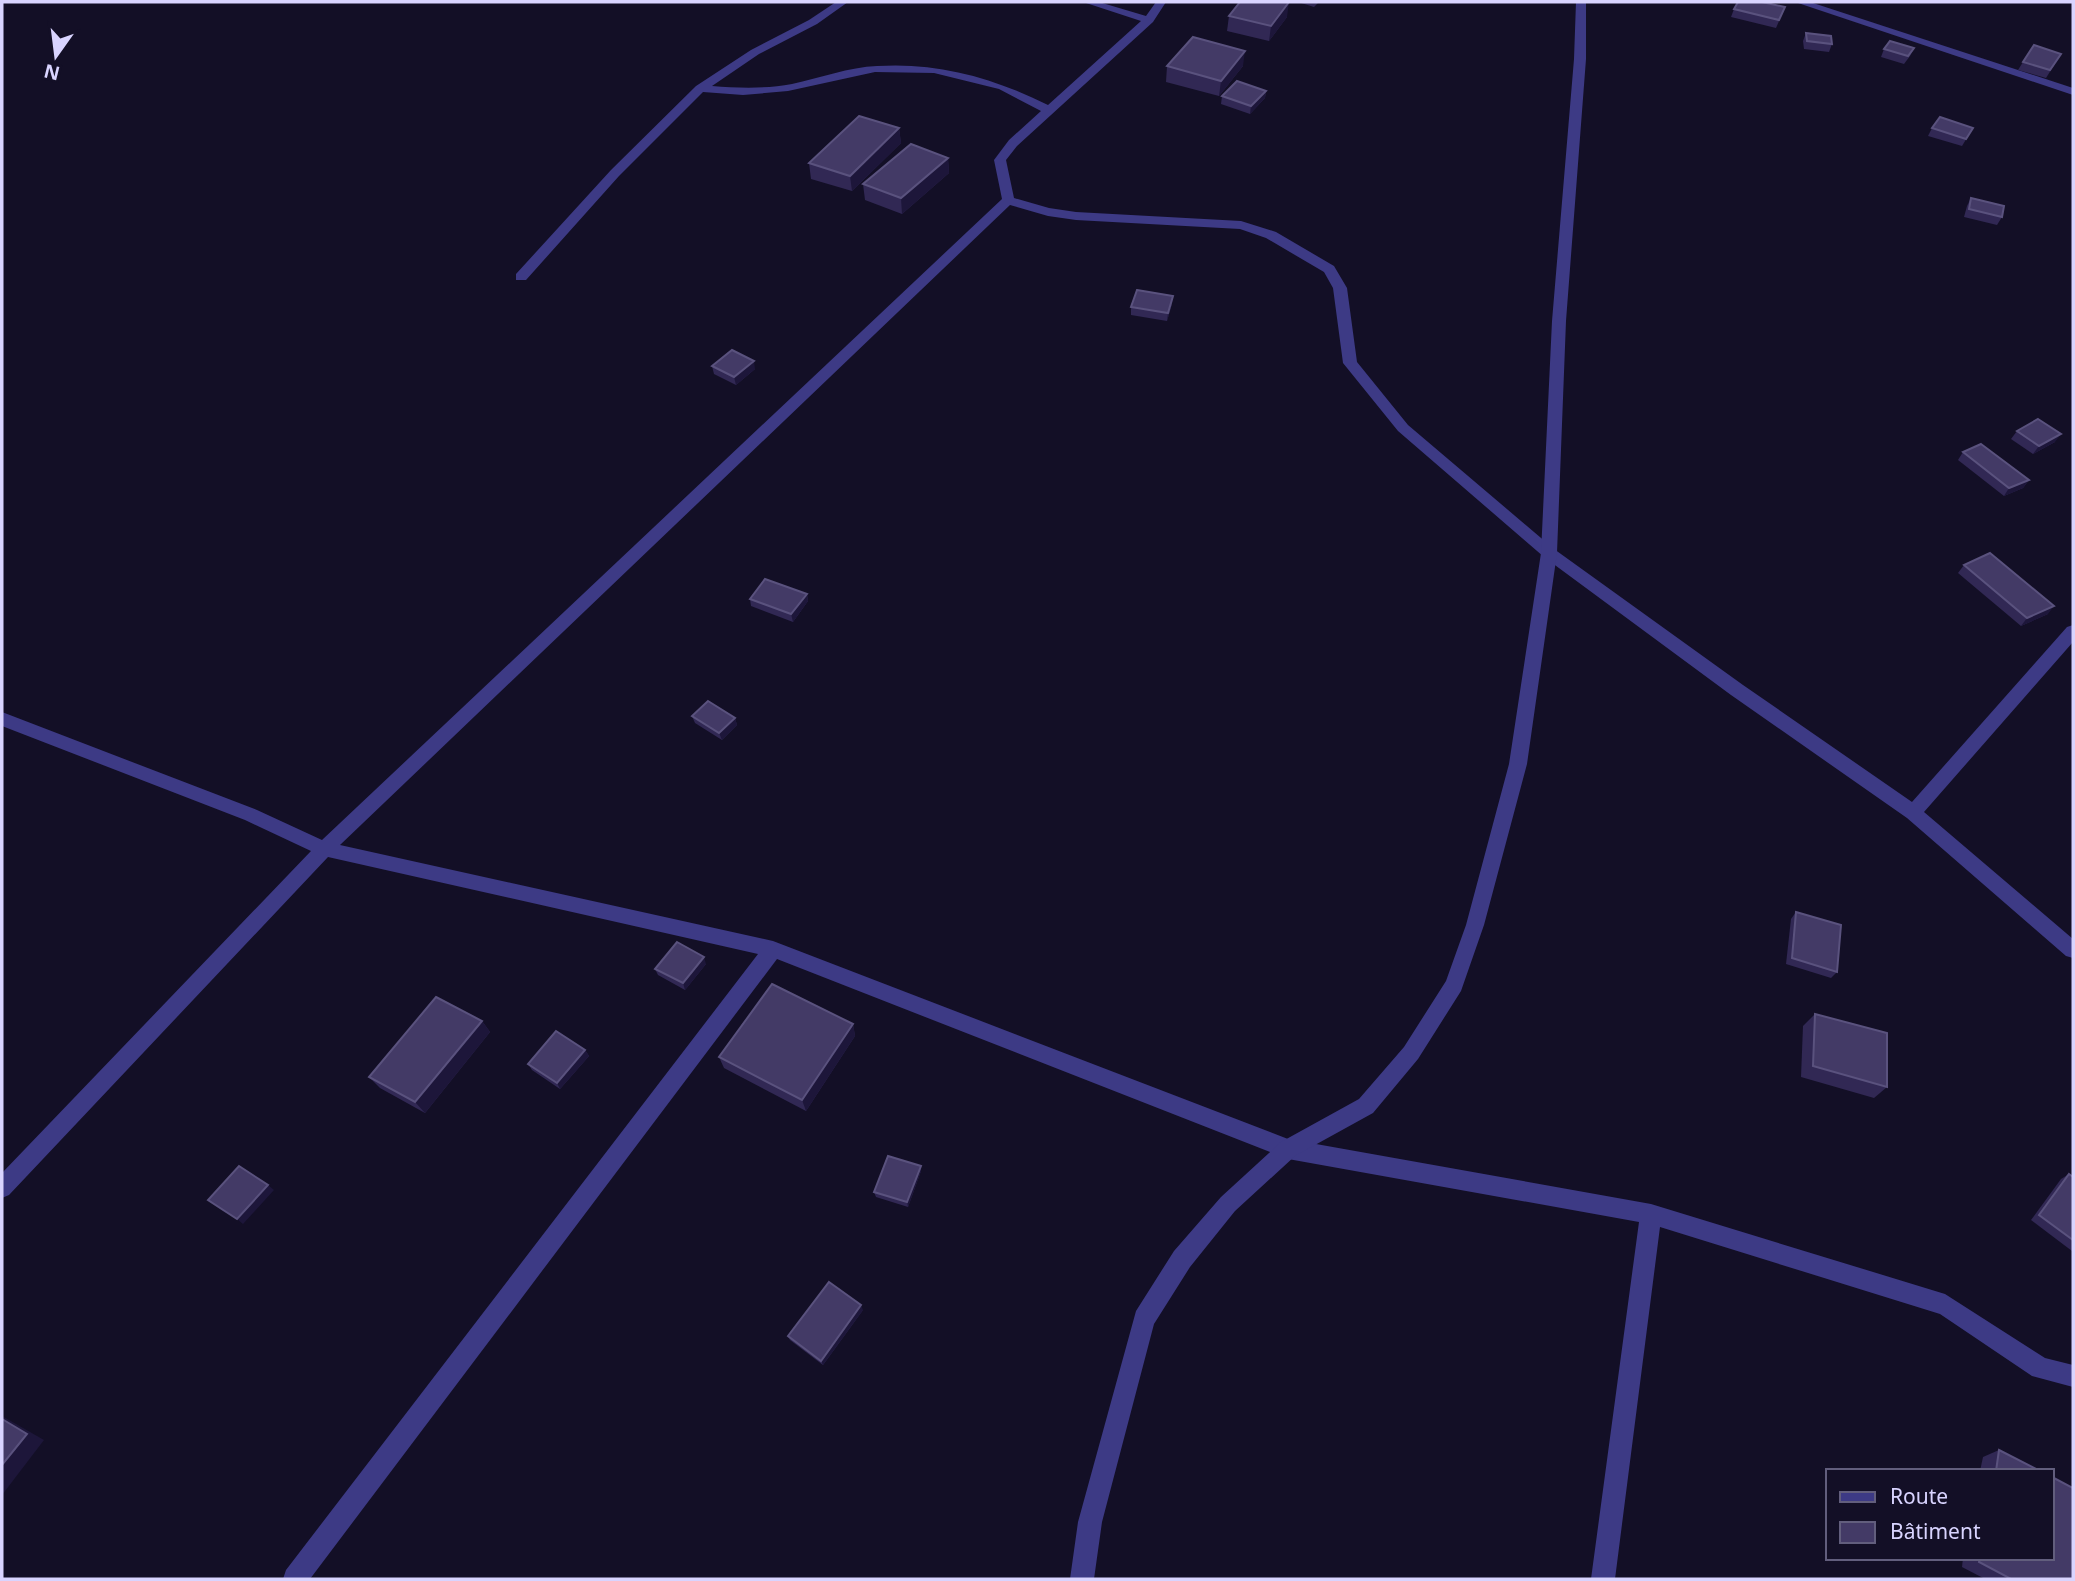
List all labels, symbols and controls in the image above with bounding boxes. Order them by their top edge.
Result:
north arrow [21,21,91,91]
text: N [41,58,63,87]
legend [1826,1469,2054,1560]
text: Route [1890,1482,1948,1510]
text: Bâtiment [1890,1517,1981,1545]

